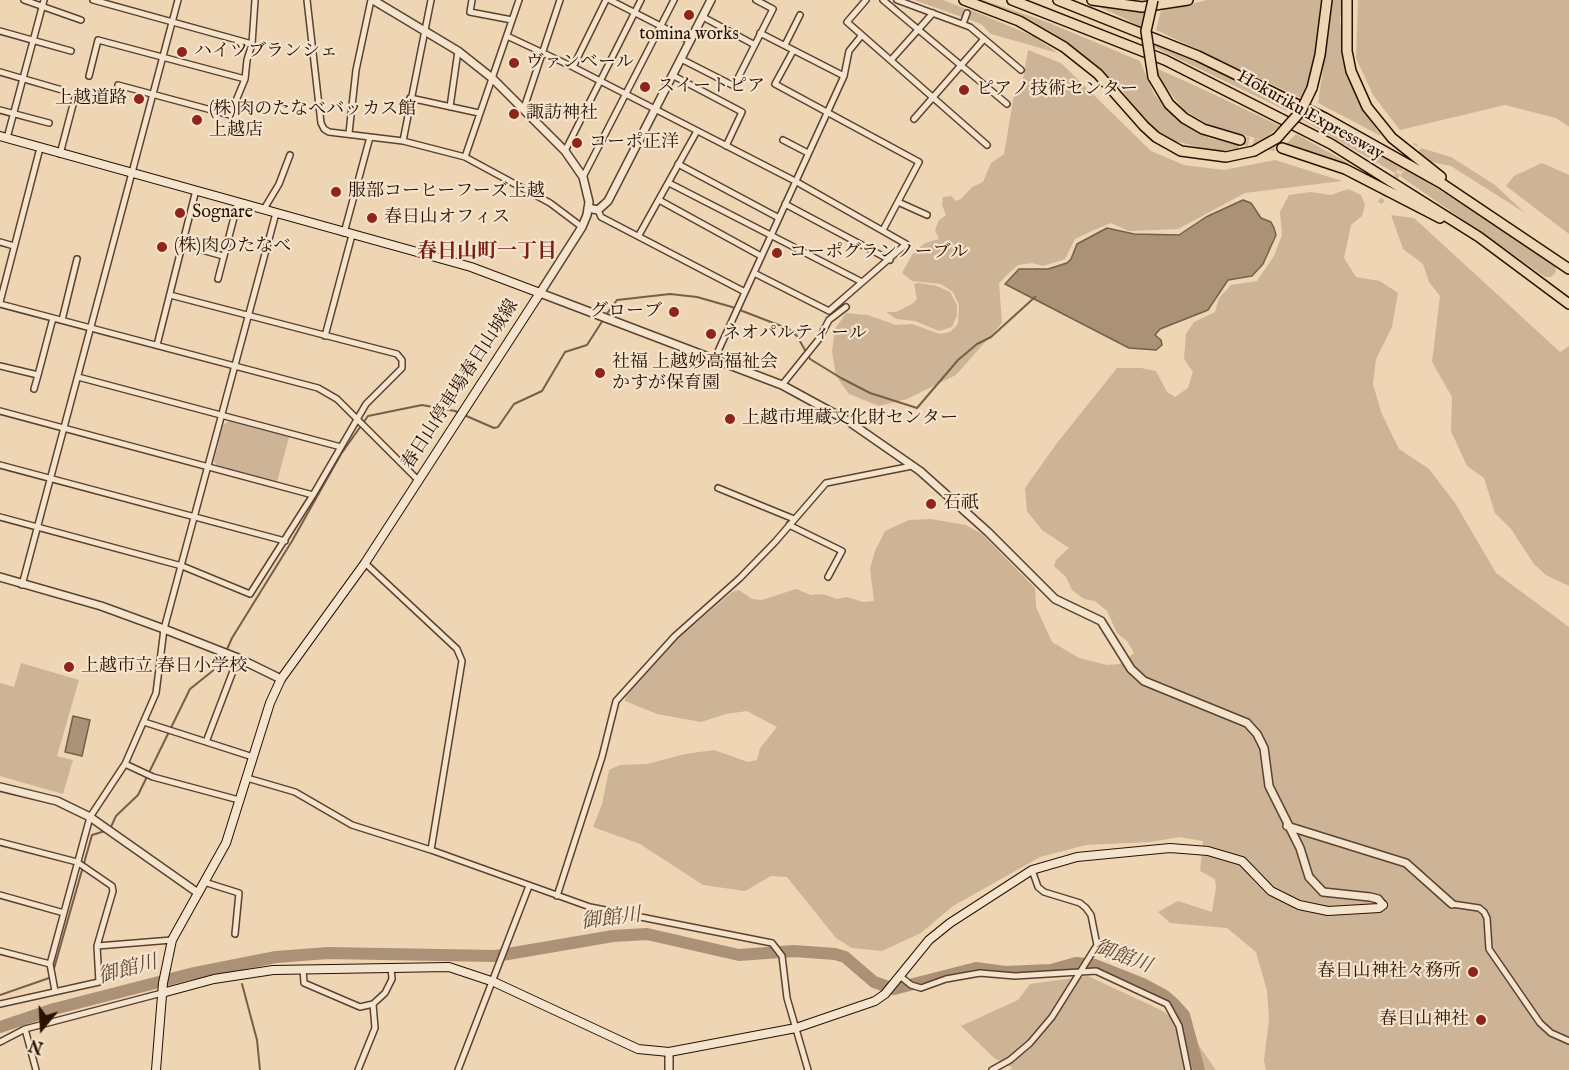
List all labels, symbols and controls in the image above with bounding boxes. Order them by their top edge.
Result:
marker: tomina works [682,8,696,22]
place label: tomina works [639,24,739,46]
place label: ハイツブランシェ [194,41,338,63]
marker: ハイツブランシェ [175,45,189,59]
place label: ヴァンベール [526,52,634,74]
marker: ヴァンベール [507,56,521,70]
street label: Hokuriku Expressway [1233,67,1387,165]
place label: スイートピア [657,76,765,98]
place label: ピアノ技術センター [976,79,1138,101]
marker: スイートピア [638,80,652,94]
marker: ピアノ技術センター [957,83,971,97]
place label: 上越道路 [55,88,127,110]
marker: 上越道路 [132,92,146,106]
place label: (株)肉のたなべバッカス館 上越店 [209,99,416,142]
place label: 諏訪神社 [526,103,598,125]
marker: 諏訪神社 [507,107,521,121]
marker: (株)肉のたなべバッカス館 上越店 [190,113,204,127]
place label: コーポ正洋 [589,132,679,154]
marker: コーポ正洋 [570,136,584,150]
place label: 服部コーヒーフーズ上越 [348,181,545,203]
marker: 服部コーヒーフーズ上越 [329,185,343,199]
place label: Sognare [192,202,253,224]
marker: Sognare [173,206,187,220]
place label: 春日山オフィス [384,207,510,229]
marker: 春日山オフィス [365,211,379,225]
place label: (株)肉のたなべ [174,236,291,258]
marker: (株)肉のたなべ [155,240,169,254]
district label: 春日山町一丁目 [417,241,557,265]
place label: コーポグランノーブル [789,242,968,264]
marker: コーポグランノーブル [770,246,784,260]
street label: 春日山停車場春日山城線 [398,296,524,474]
place label: グローブ [590,301,662,323]
marker: グローブ [667,305,681,319]
place label: ネオパルティール [723,323,867,345]
marker: ネオパルティール [704,327,718,341]
place label: 社福 上越妙高福祉会 かすが保育園 [612,352,778,394]
marker: 社福 上越妙高福祉会 かすが保育園 [593,366,607,380]
place label: 上越市埋蔵文化財センター [742,408,958,430]
marker: 上越市埋蔵文化財センター [723,412,737,426]
place label: 石祇 [943,493,979,515]
marker: 石祇 [924,497,938,511]
place label: 上越市立 春日小学校 [81,656,247,678]
marker: 上越市立 春日小学校 [62,660,76,674]
water label: 御館川 [580,904,642,936]
water label: 御館川 [1090,936,1154,980]
water label: 御館川 [96,952,160,990]
place label: 春日山神社々務所 [1317,961,1461,983]
marker: 春日山神社々務所 [1466,965,1480,979]
north arrow [12,998,72,1058]
place label: 春日山神社 [1379,1009,1469,1031]
marker: 春日山神社 [1474,1013,1488,1027]
text: N [27,1033,46,1057]

